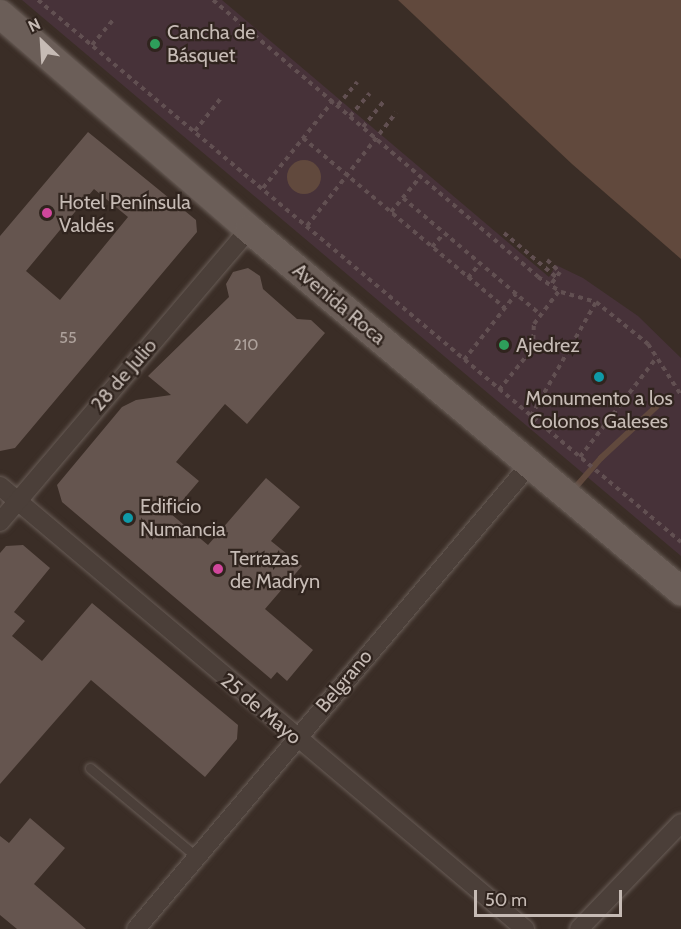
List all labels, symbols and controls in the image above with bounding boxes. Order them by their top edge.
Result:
north arrow [12,12,72,72]
text: N [25,14,43,36]
place label: Cancha de Básquet [167,20,255,67]
marker: Cancha de Básquet [148,37,162,51]
place label: Hotel Península Valdés [59,190,191,237]
marker: Hotel Península Valdés [40,206,54,220]
street label: Avenida Roca [288,258,390,350]
house number: 55 [59,328,77,348]
place label: Ajedrez [516,333,580,357]
street label: 28 de Julio [86,334,162,416]
house number: 210 [234,335,258,355]
marker: Ajedrez [497,338,511,352]
marker: Monumento a los Colonos Galeses [592,370,606,384]
place label: Monumento a los Colonos Galeses [525,386,673,433]
place label: Edificio Numancia [140,494,226,541]
marker: Edificio Numancia [121,511,135,525]
place label: Terrazas de Madryn [230,546,320,593]
marker: Terrazas de Madryn [211,562,225,576]
street label: Belgrano [311,645,377,717]
street label: 25 de Mayo [216,668,306,750]
scale bar [477,878,626,916]
text: 50 m [485,889,527,911]

